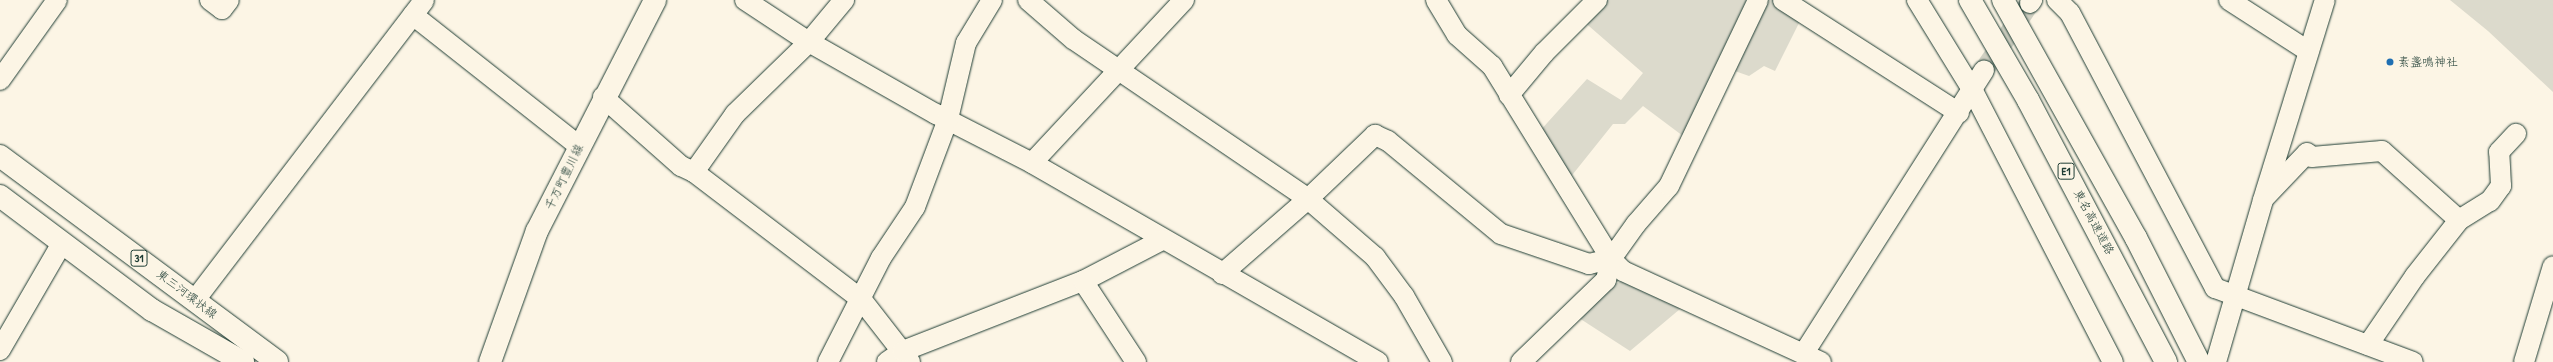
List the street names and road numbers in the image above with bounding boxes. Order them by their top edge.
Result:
street label: 千万町豊川線 [542,141,586,213]
road number: E1 [2057,162,2075,180]
street label: 東名高速道路 [2071,187,2117,257]
road number: 31 [130,249,148,267]
street label: 東三河環状線 [154,267,220,321]

